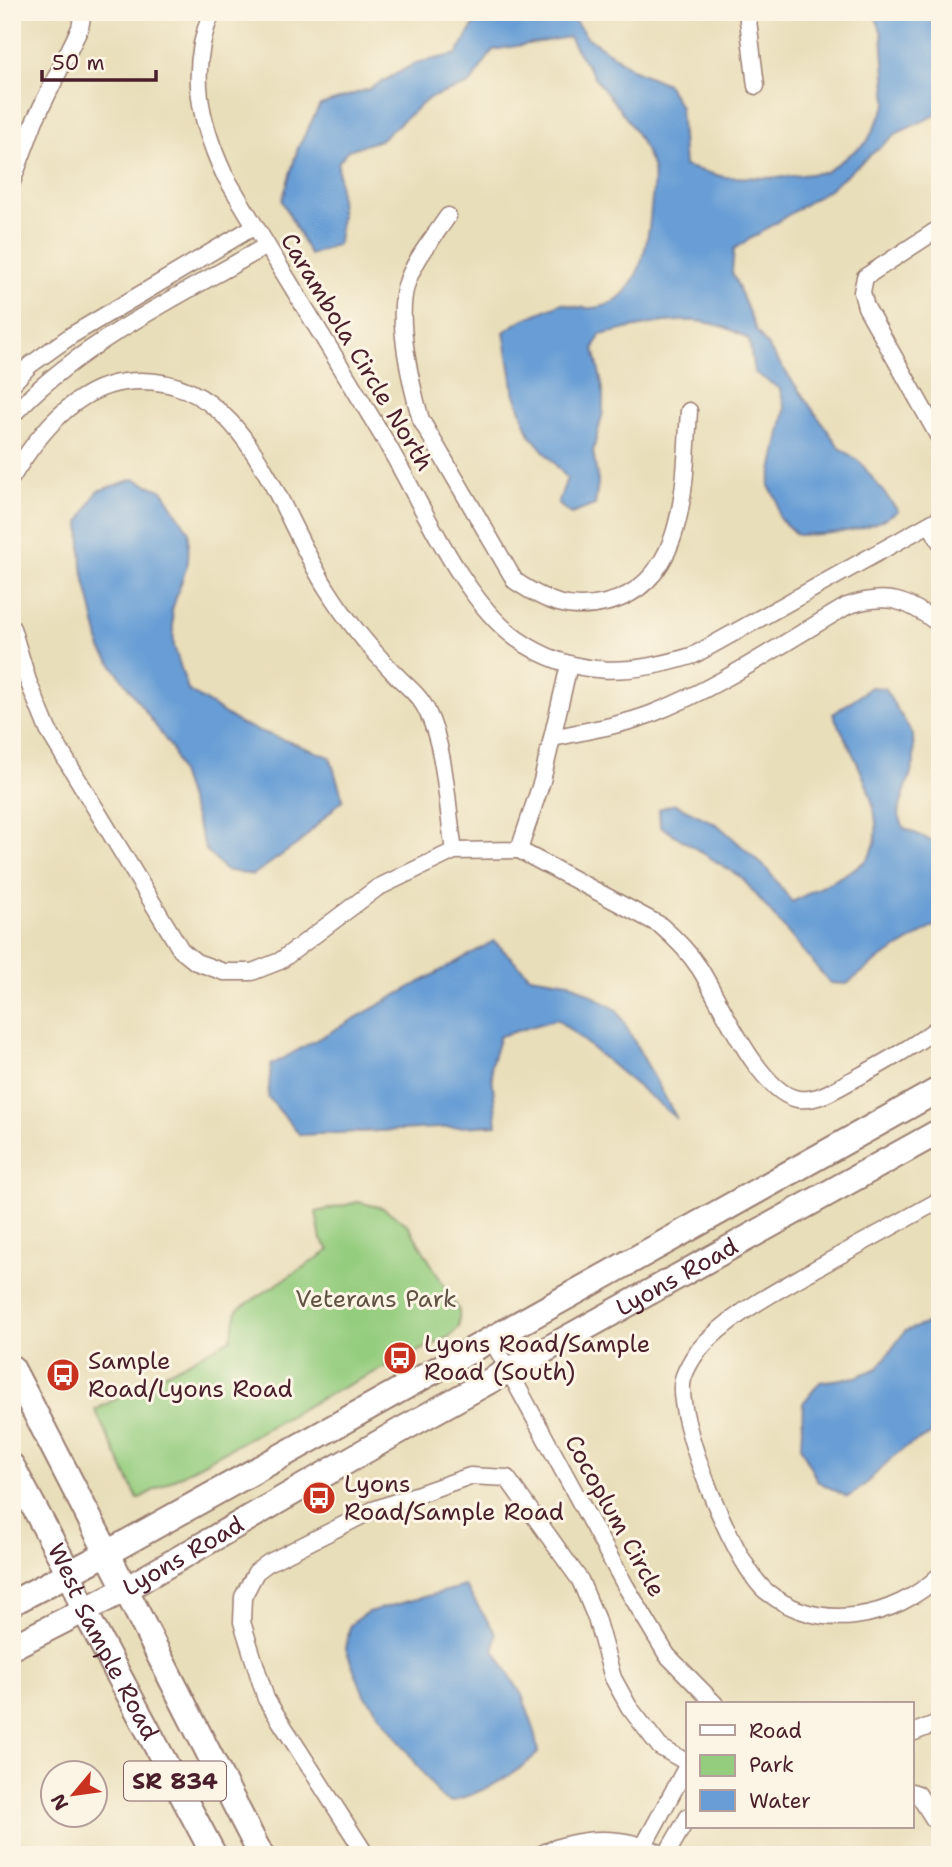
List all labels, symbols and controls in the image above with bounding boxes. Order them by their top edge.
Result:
scale bar [42,38,156,82]
text: 50 m [52,49,105,77]
street label: Carambola Circle North [273,227,441,477]
street label: Lyons Road [610,1230,744,1324]
park label: Veterans Park [295,1283,457,1315]
place label: Lyons Road/Sample Road (South) [424,1328,650,1388]
bus stop icon: Lyons Road/Sample Road (South) [381,1339,419,1377]
place label: Sample Road/Lyons Road [88,1345,293,1405]
bus stop icon: Sample Road/Lyons Road [44,1356,82,1394]
street label: Cocoplum Circle [557,1429,673,1603]
place label: Lyons Road/Sample Road [344,1468,564,1528]
bus stop icon: Lyons Road/Sample Road [300,1479,338,1517]
street label: Lyons Road [117,1508,250,1604]
street label: West Sample Road [40,1538,166,1746]
legend [686,1702,914,1828]
text: Road [749,1717,802,1745]
text: Park [749,1751,794,1779]
north arrow [38,1758,108,1828]
road number: SR 834 [124,1762,226,1800]
text: Water [749,1787,811,1815]
text: N [45,1789,74,1815]

